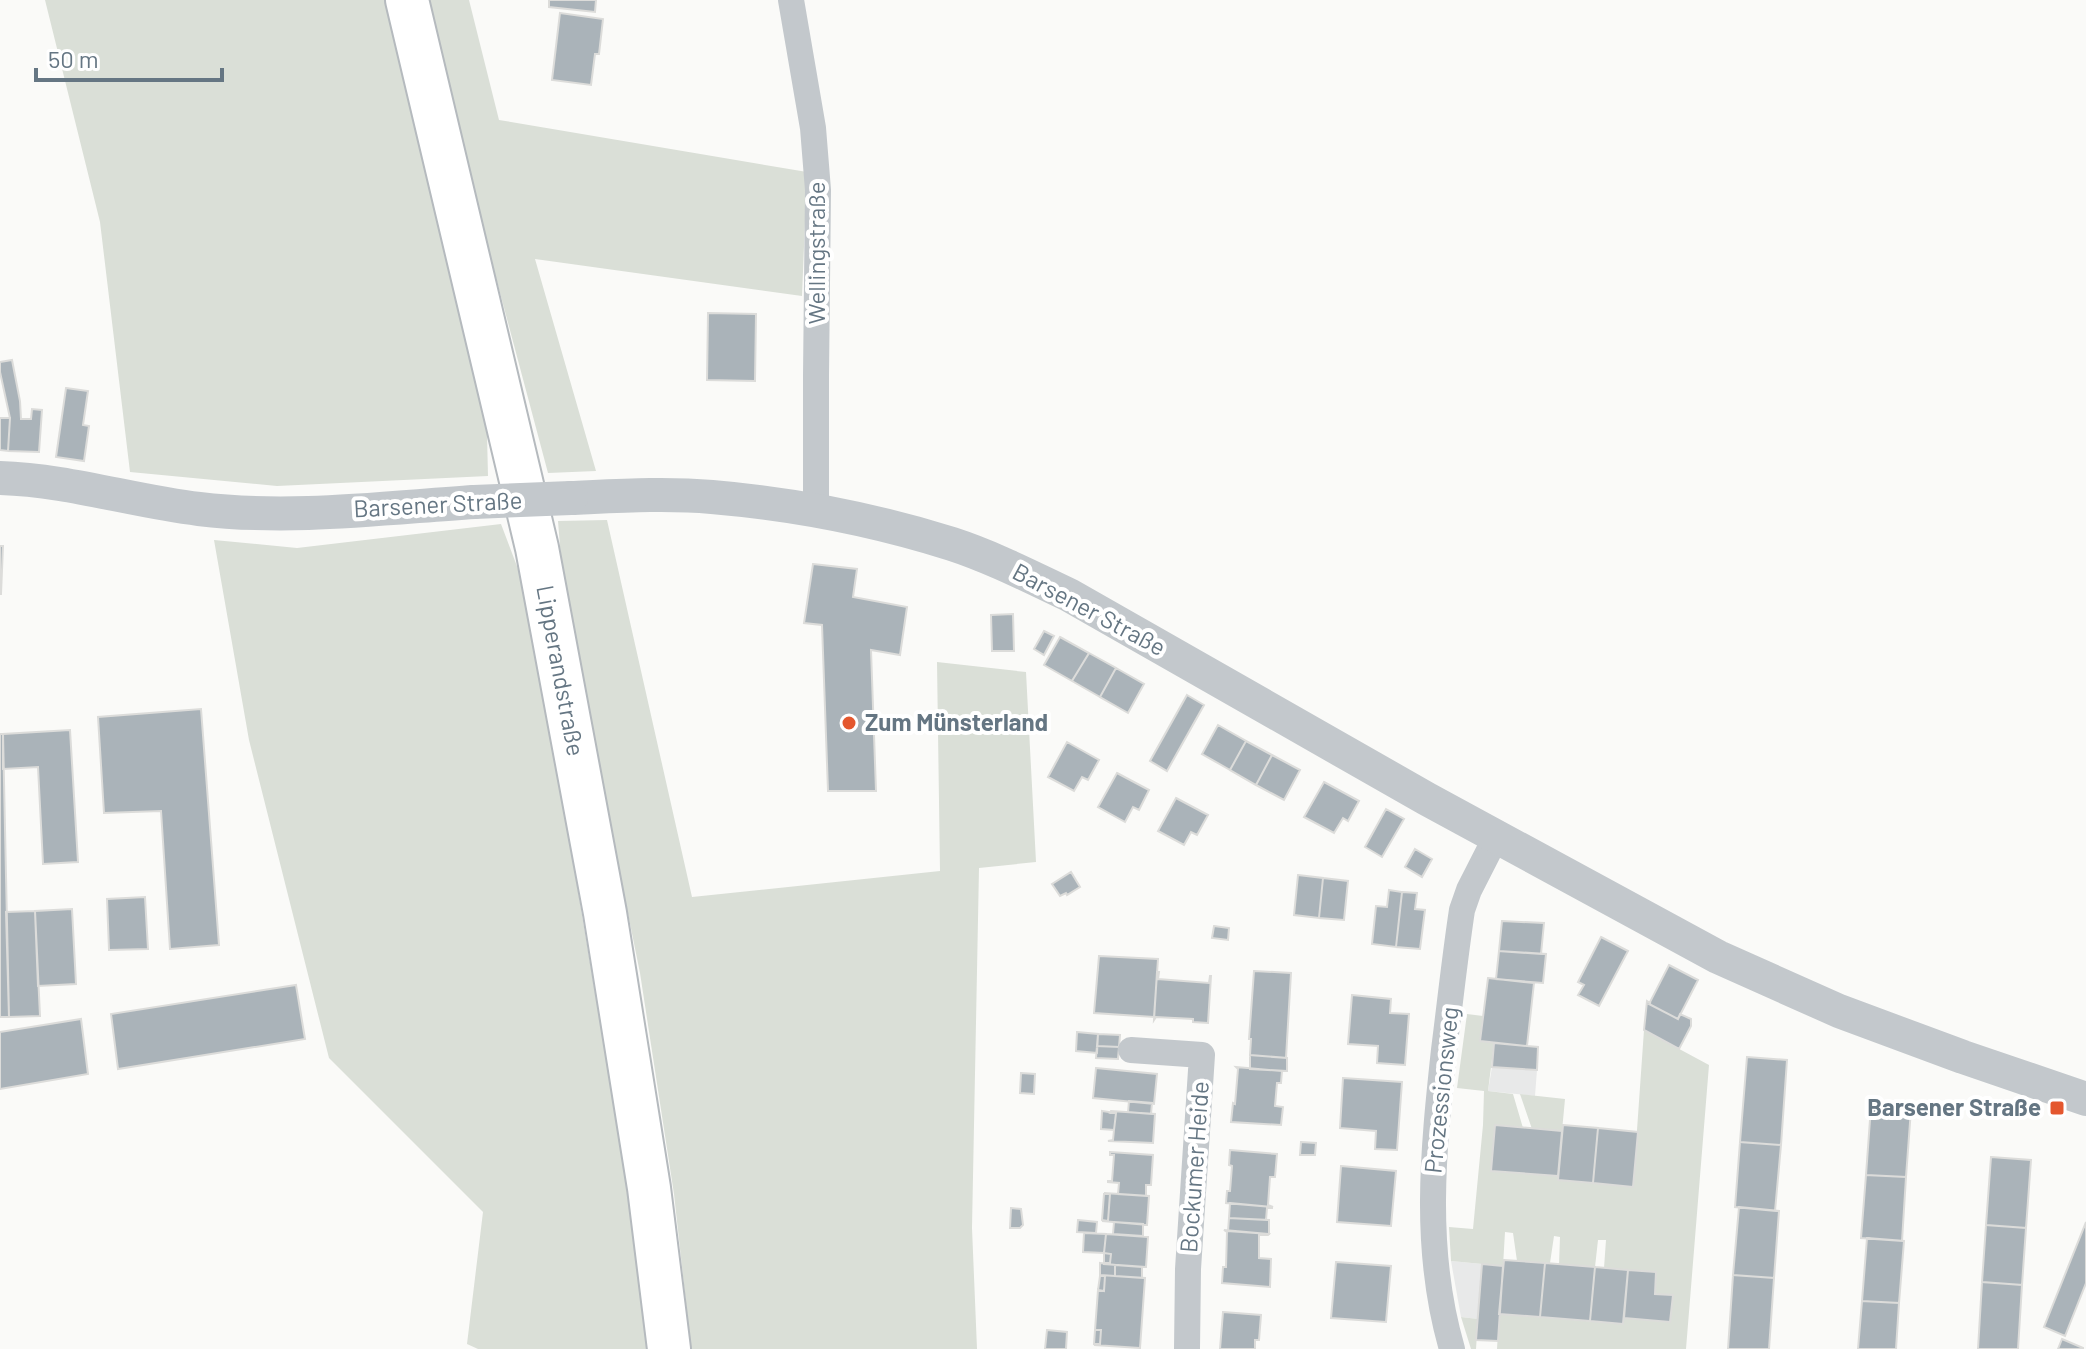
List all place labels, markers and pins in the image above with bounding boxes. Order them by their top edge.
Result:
place label: Zum Münsterland [865,707,1048,736]
marker: Zum Münsterland [840,714,858,732]
place label: Barsener Straße [1867,1092,2041,1121]
marker: Barsener Straße [2048,1099,2066,1117]

